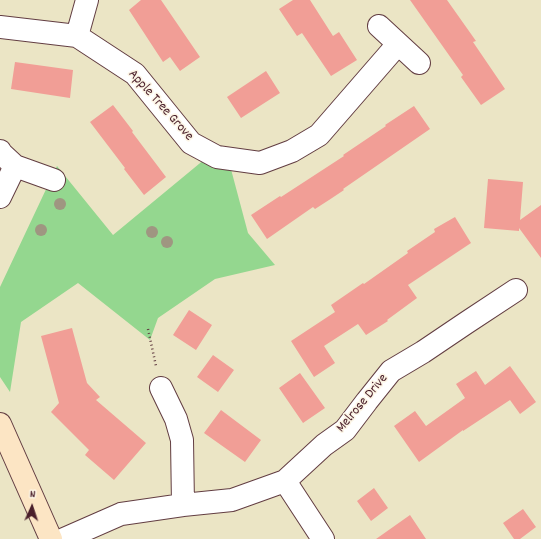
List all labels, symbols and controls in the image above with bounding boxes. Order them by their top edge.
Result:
street label: Apple Tree Grove [124,67,196,145]
street label: Melrose Drive [334,371,392,437]
north arrow [12,487,52,527]
text: N [29,487,36,503]

